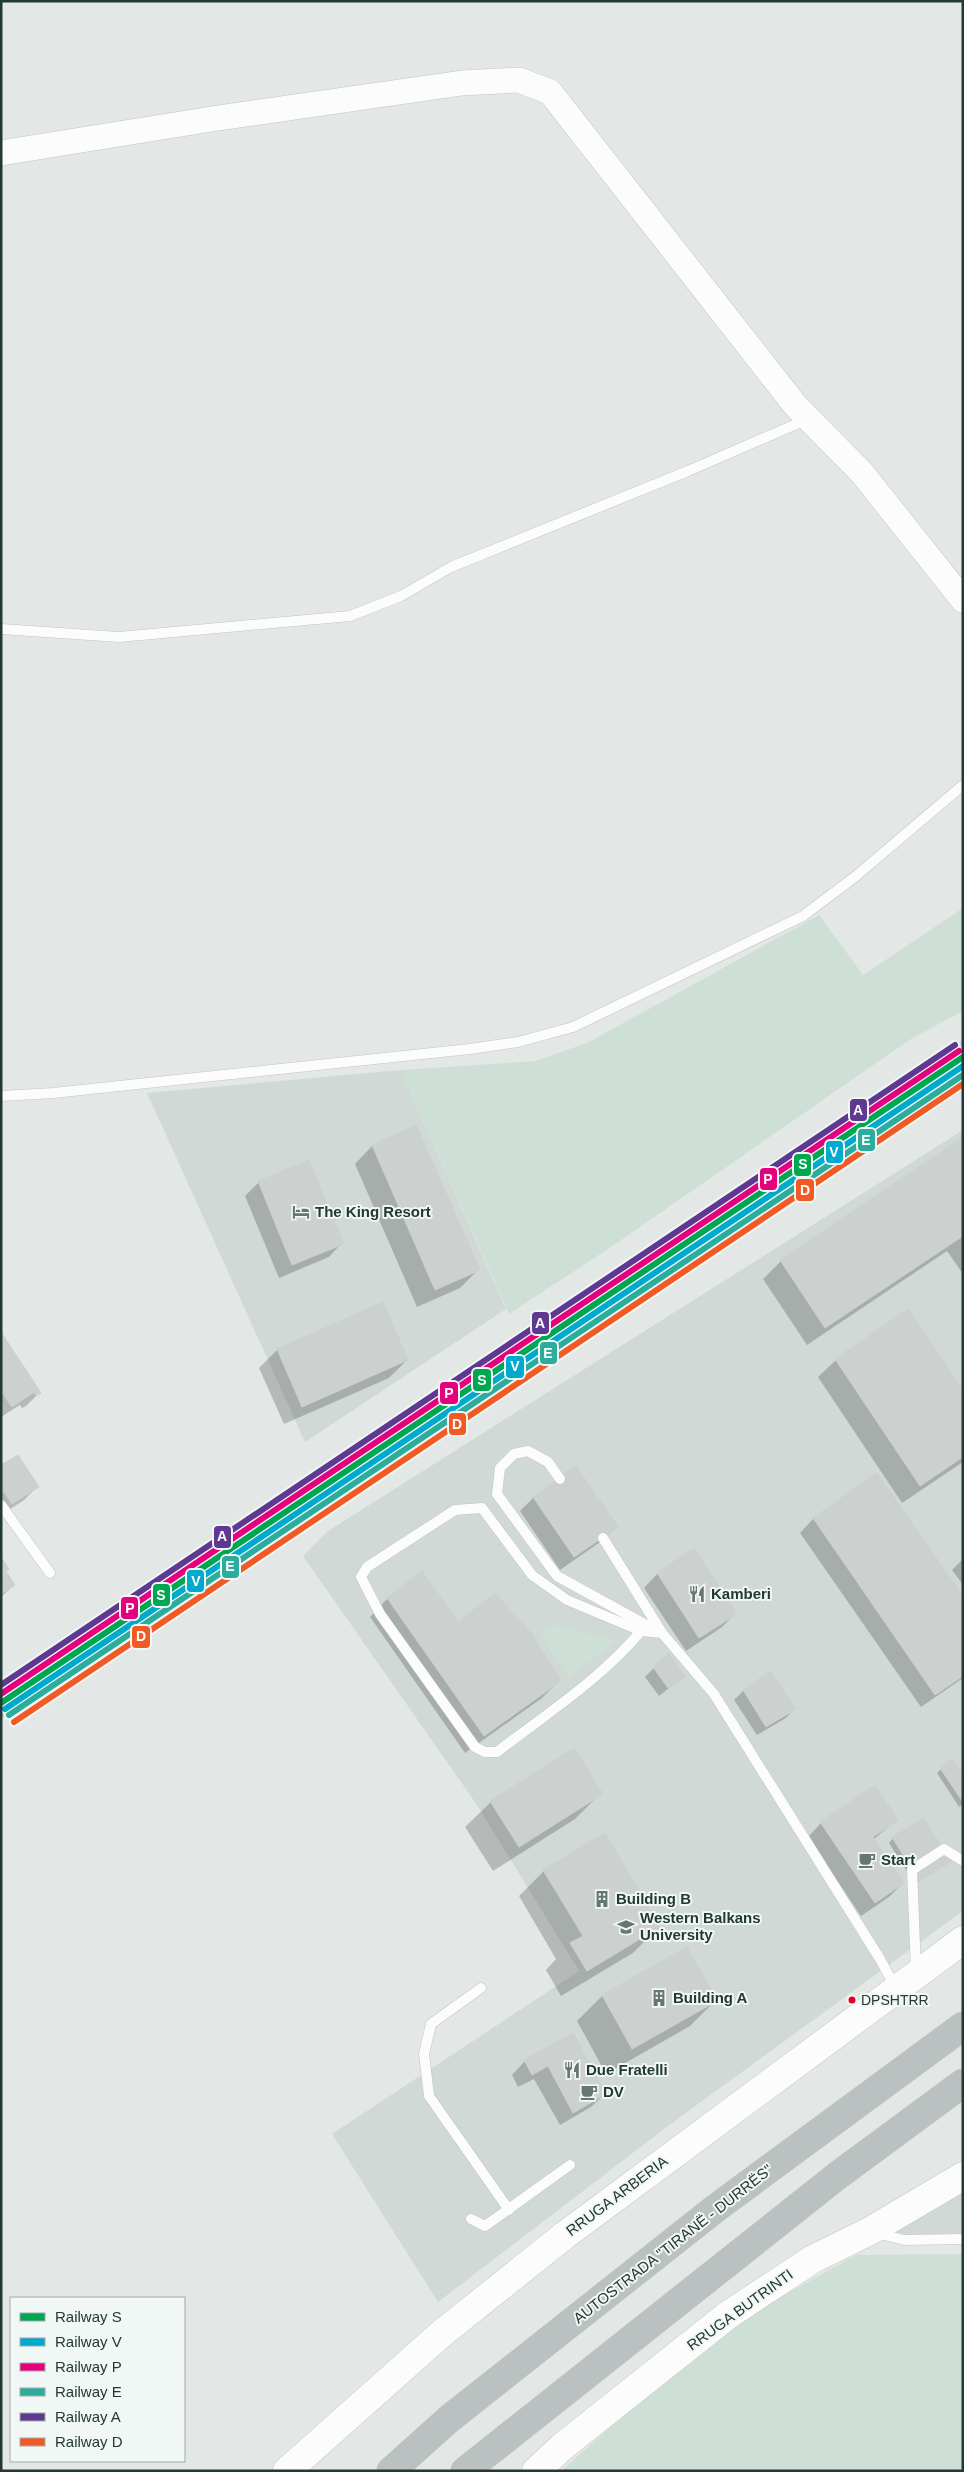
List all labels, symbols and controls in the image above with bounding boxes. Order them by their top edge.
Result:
line badge: A [849,1098,868,1122]
text: A [853,1102,863,1118]
line badge: E [857,1128,876,1152]
text: E [861,1132,871,1148]
line badge: V [825,1140,844,1164]
text: V [829,1144,839,1160]
line badge: S [793,1153,812,1177]
text: S [798,1156,808,1172]
line badge: P [759,1167,778,1191]
text: P [763,1171,773,1187]
line badge: D [795,1178,815,1202]
text: D [800,1182,810,1198]
hotel icon: The King Resort [291,1202,311,1222]
place label: The King Resort [315,1203,431,1220]
line badge: A [531,1311,550,1335]
text: A [535,1315,545,1331]
line badge: E [539,1341,558,1365]
text: E [543,1345,553,1361]
line badge: V [505,1355,525,1379]
text: V [510,1358,520,1374]
line badge: S [472,1368,492,1392]
text: S [477,1372,487,1388]
line badge: P [439,1381,459,1405]
text: P [444,1385,454,1401]
line badge: D [448,1412,467,1436]
text: D [452,1416,462,1432]
line badge: A [213,1525,232,1549]
text: A [217,1528,227,1544]
line badge: E [221,1555,240,1579]
text: E [225,1558,235,1574]
line badge: V [186,1569,205,1593]
text: V [191,1573,201,1589]
line badge: S [152,1583,171,1607]
restaurant icon: Kamberi [687,1584,707,1604]
place label: Kamberi [711,1585,771,1602]
text: S [156,1587,166,1603]
line badge: P [120,1596,139,1620]
text: P [125,1600,135,1616]
line badge: D [131,1625,151,1649]
text: D [136,1628,146,1644]
cafe icon: Start [857,1850,877,1870]
place label: Start [881,1851,915,1868]
building icon: Building B [592,1889,612,1909]
place label: Building B [616,1890,691,1907]
place label: Western Balkans University [640,1909,761,1943]
school or university icon: Western Balkans University [616,1917,636,1937]
building icon: Building A [649,1988,669,2008]
place label: Building A [673,1989,748,2006]
place label: DPSHTRR [861,1992,929,2008]
marker: DPSHTRR [847,1995,857,2005]
restaurant icon: Due Fratelli [562,2060,582,2080]
place label: Due Fratelli [586,2061,668,2078]
cafe icon: DV [579,2082,599,2102]
place label: DV [603,2083,624,2100]
street label: RRUGA ARBERIA [563,2152,671,2239]
street label: AUTOSTRADA "TIRANË - DURRËS" [570,2161,776,2327]
street label: RRUGA BUTRINTI [683,2265,796,2354]
legend [10,2297,185,2462]
text: Railway S [55,2308,122,2325]
text: Railway V [55,2333,122,2350]
text: Railway P [55,2358,122,2375]
text: Railway E [55,2383,122,2400]
text: Railway A [55,2408,121,2425]
text: Railway D [55,2433,123,2450]

